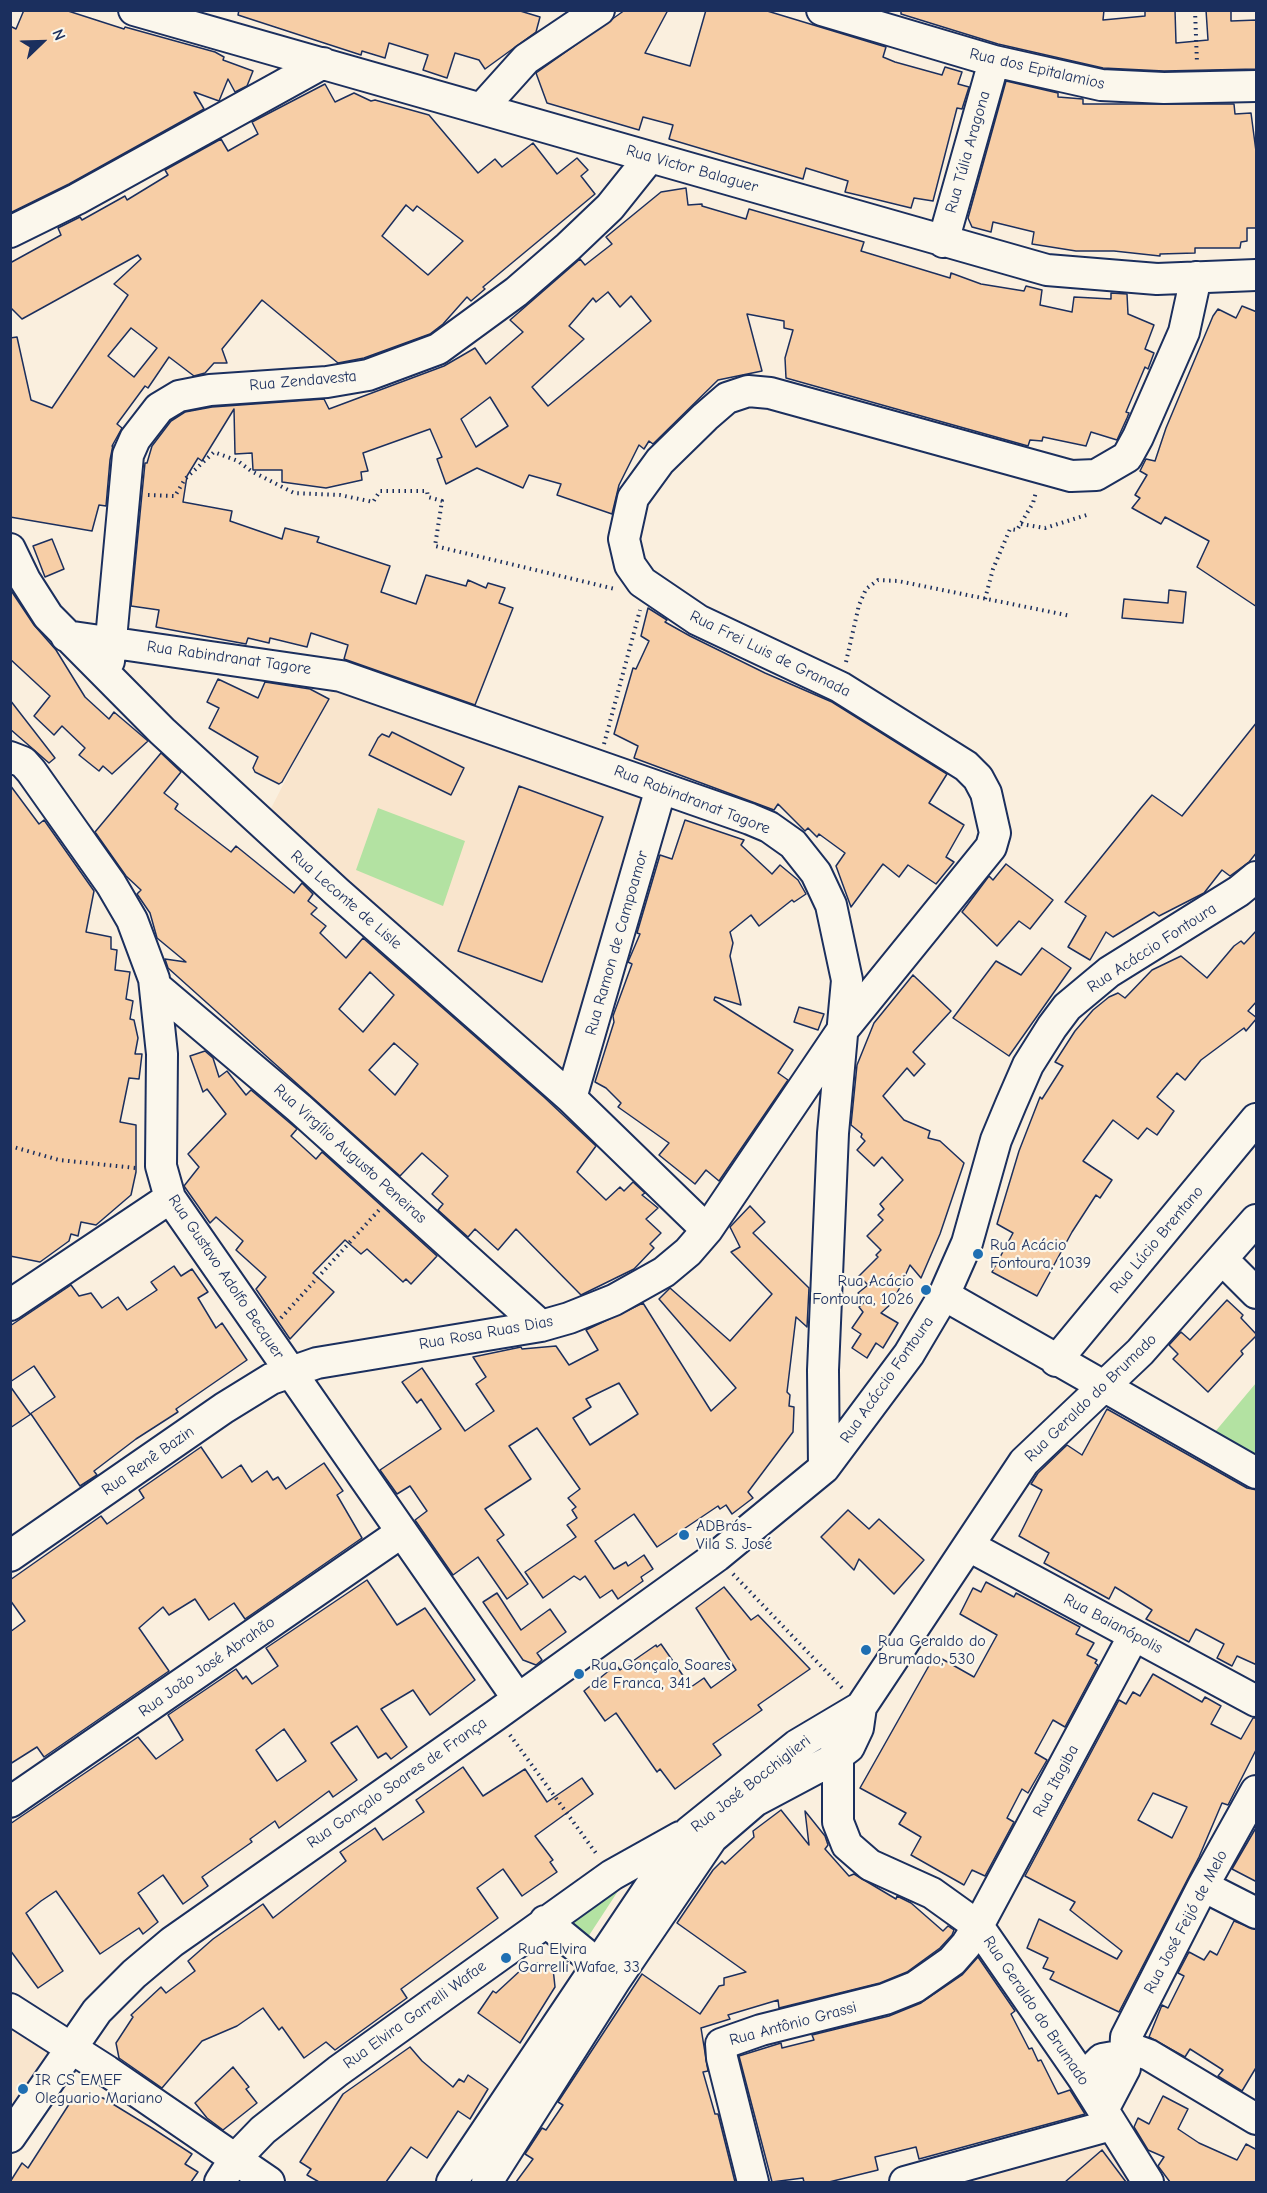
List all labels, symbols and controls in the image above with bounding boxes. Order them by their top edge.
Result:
north arrow [12,12,72,72]
text: N [48,27,69,43]
street label: Rua dos Epitalamios [968,44,1106,94]
street label: Rua Túlia Aragona [941,89,995,215]
street label: Rua Victor Balaguer [624,141,760,197]
street label: Rua Zendavesta [249,367,357,395]
street label: Rua Frei Luis de Granada [686,607,854,701]
street label: Rua Rabindranat Tagore [146,637,312,679]
street label: Rua Rabindranat Tagore [611,761,773,839]
street label: Rua Leconte de Lisle [286,846,406,954]
street label: Rua Ramon de Campoamor [581,848,653,1038]
street label: Rua Acáccio Fontoura [1084,899,1220,997]
street label: Rua Virgílio Augusto Peneiras [270,1080,430,1228]
street label: Rua Lúcio Brentano [1106,1182,1208,1298]
street label: Rua Gustavo Adolfo Becquer [164,1191,288,1363]
place label: Rua Acácio Fontoura, 1039 [990,1235,1091,1273]
marker: Rua Acácio Fontoura, 1039 [971,1247,985,1261]
place label: Rua Acácio Fontoura, 1026 [812,1271,914,1309]
marker: Rua Acácio Fontoura, 1026 [919,1283,933,1297]
street label: Rua Rosa Ruas Dias [417,1312,555,1354]
street label: Rua Acáccio Fontoura [836,1313,938,1447]
street label: Rua Geraldo do Brumado [1021,1330,1161,1466]
street label: Rua Renê Bazin [98,1422,198,1500]
place label: ADBrás- Vila S. José [696,1516,772,1554]
marker: ADBrás- Vila S. José [677,1528,691,1542]
street label: Rua Baianópolis [1060,1590,1166,1658]
street label: Rua João José Abrahão [135,1613,279,1721]
place label: Rua Geraldo do Brumado, 530 [878,1631,986,1669]
marker: Rua Geraldo do Brumado, 530 [859,1643,873,1657]
place label: Rua Gonçalo Soares de Franca, 341 [591,1655,731,1693]
marker: Rua Gonçalo Soares de Franca, 341 [572,1667,586,1681]
street label: Rua Gonçalo Soares de França [303,1713,491,1853]
street label: Rua José Bocchiglieri [687,1731,815,1837]
street label: Rua Itagiba [1029,1742,1083,1820]
street label: Rua José Feijó de Melo [1140,1847,1232,1997]
street label: Rua Geraldo do Brumado [979,1933,1093,2089]
place label: Rua Elvira Garrelli Wafae, 33 [518,1939,640,1977]
marker: Rua Elvira Garrelli Wafae, 33 [499,1951,513,1965]
street label: Rua Elvira Garrelli Wafae [340,1957,490,2073]
street label: Rua Antônio Grassi [727,1998,859,2050]
place label: IR CS EMEF Oleguario Mariano [35,2070,163,2108]
marker: IR CS EMEF Oleguario Mariano [16,2082,30,2096]

